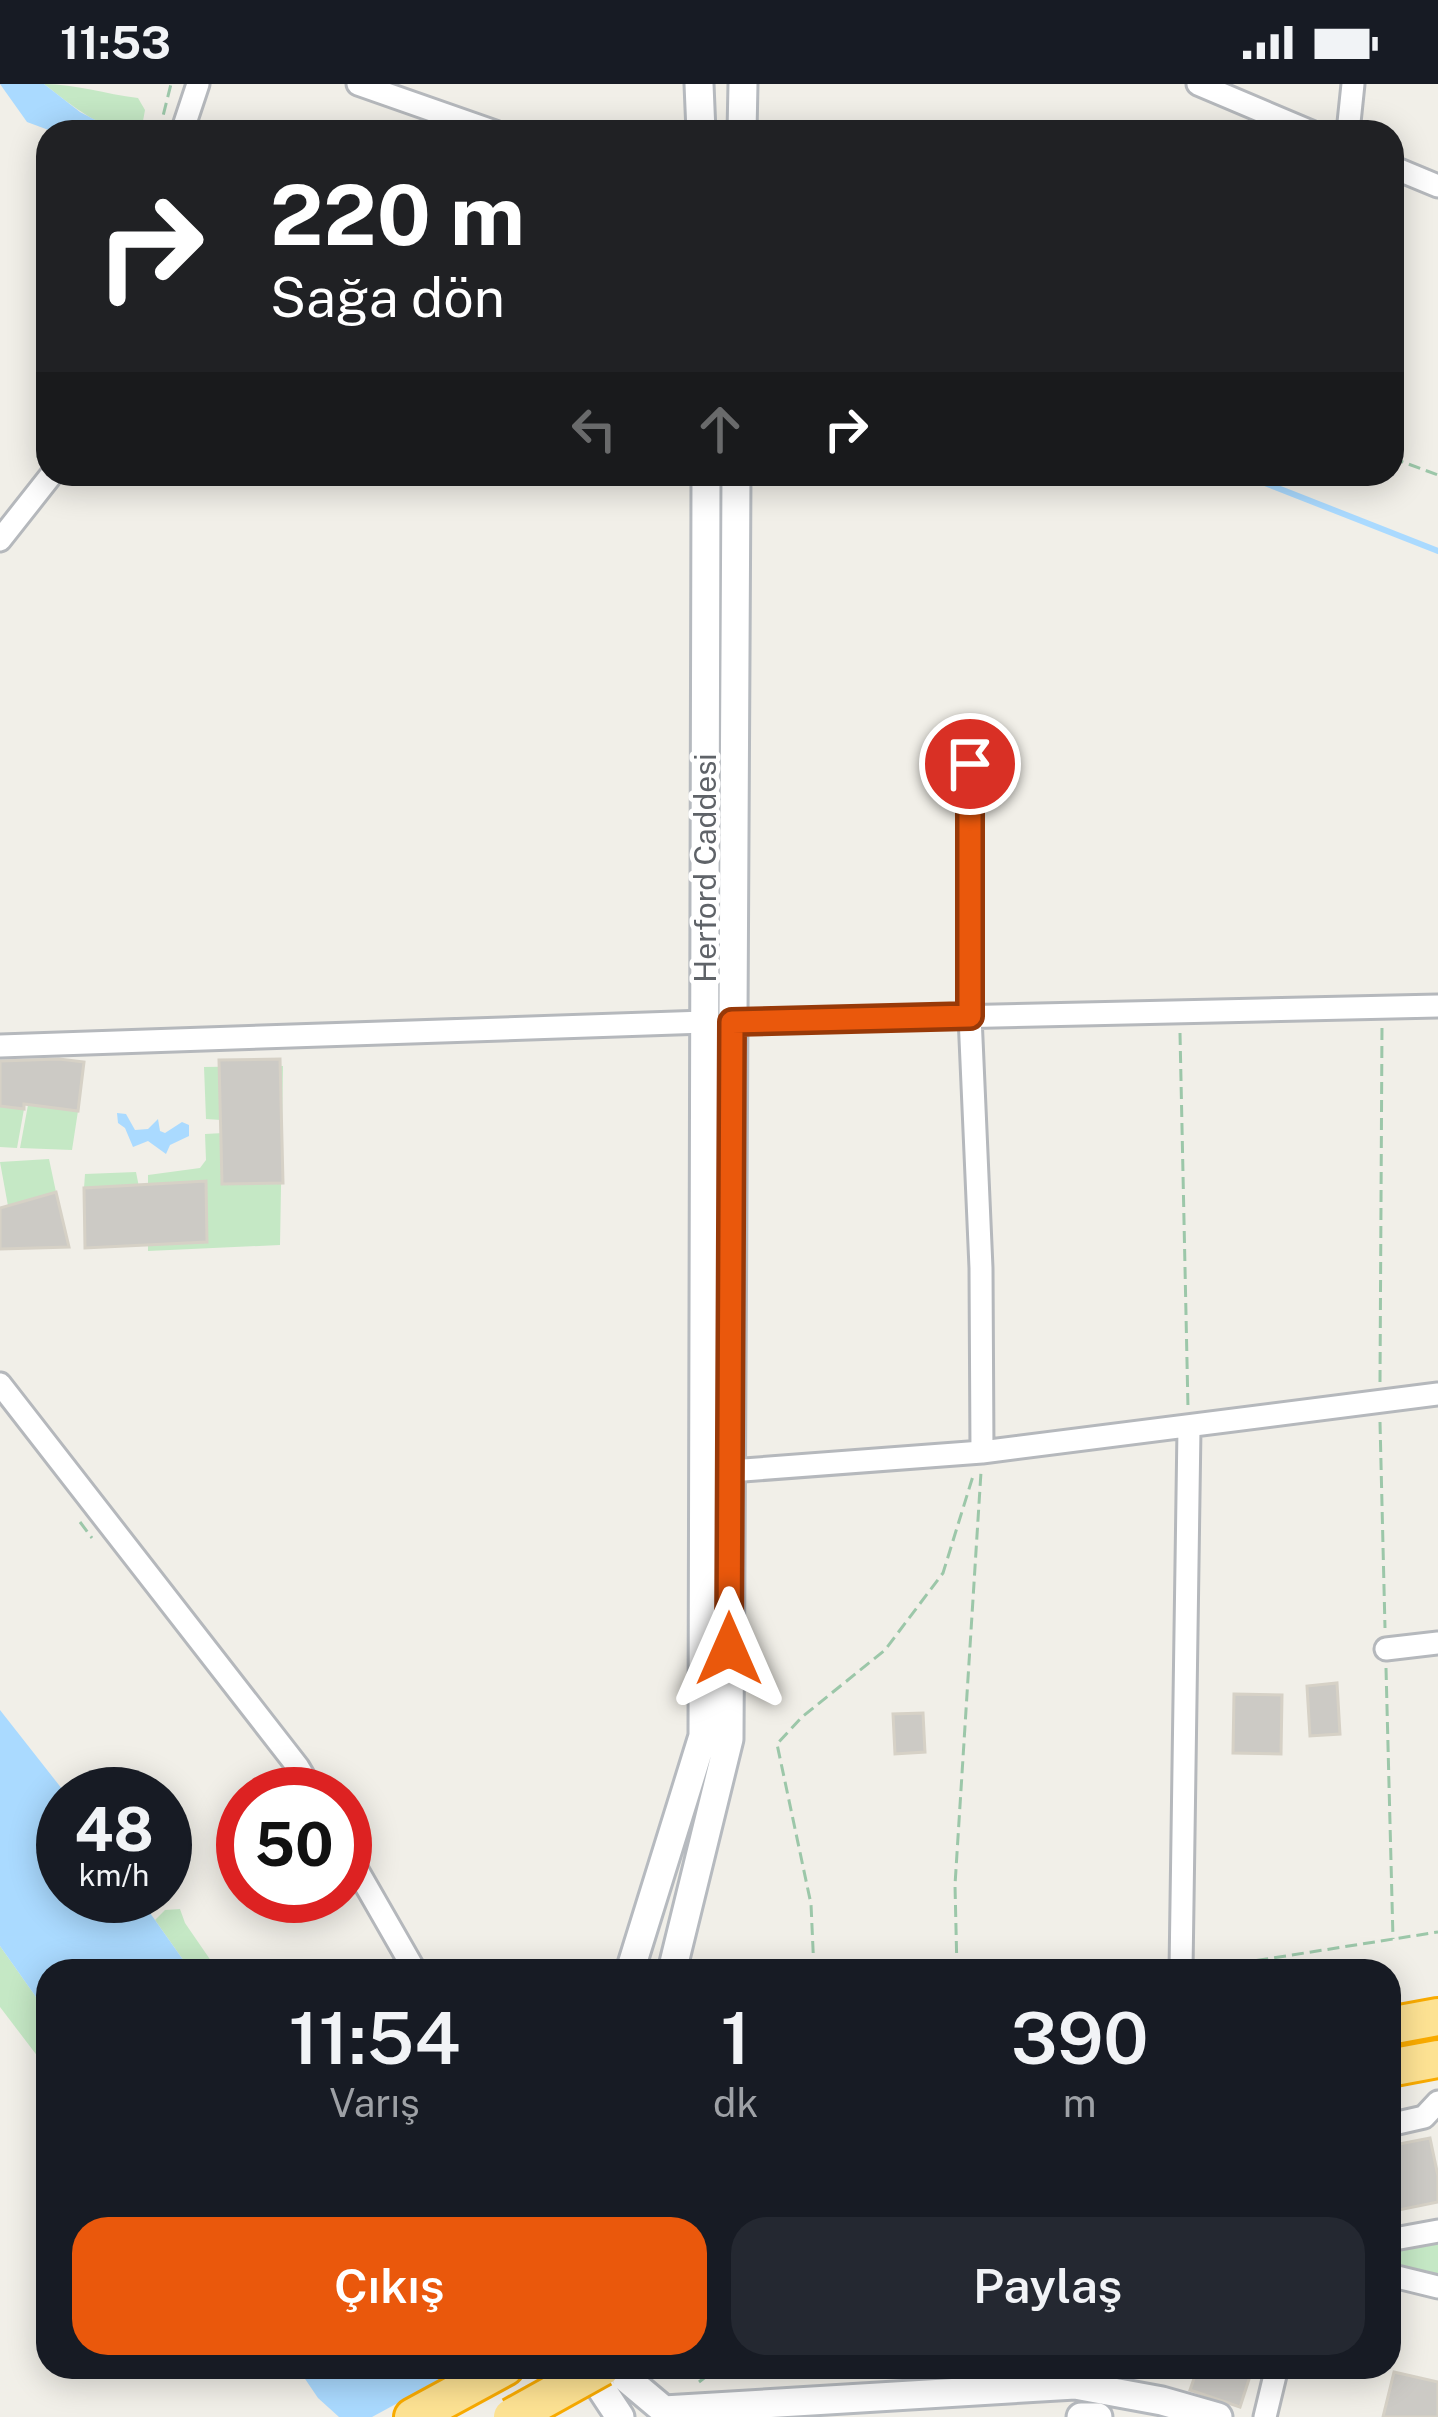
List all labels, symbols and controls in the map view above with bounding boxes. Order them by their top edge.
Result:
text: 11:53 [60,16,171,69]
text: 220 m [270,165,525,264]
icon: right [72,168,228,324]
text: Sağa dön [270,266,505,329]
icon: left [561,396,627,462]
icon: ahead [687,396,753,462]
icon: right [813,396,879,462]
pin [919,713,1021,815]
icon: arrive [937,731,1003,797]
street label: Herford Caddesi [687,753,723,983]
position arrow [666,1586,792,1712]
speed limit sign: 50 [216,1767,372,1923]
text: 48 [74,1794,154,1865]
text: km/h [79,1857,149,1893]
text: 11:54 [288,1996,460,2080]
text: 1 [721,1996,751,2080]
text: 390 [1011,1996,1149,2080]
text: Varış [329,2080,420,2126]
text: dk [713,2080,758,2126]
text: m [1063,2080,1097,2126]
button: Çıkış [72,2217,707,2355]
button: Paylaş [731,2217,1365,2355]

